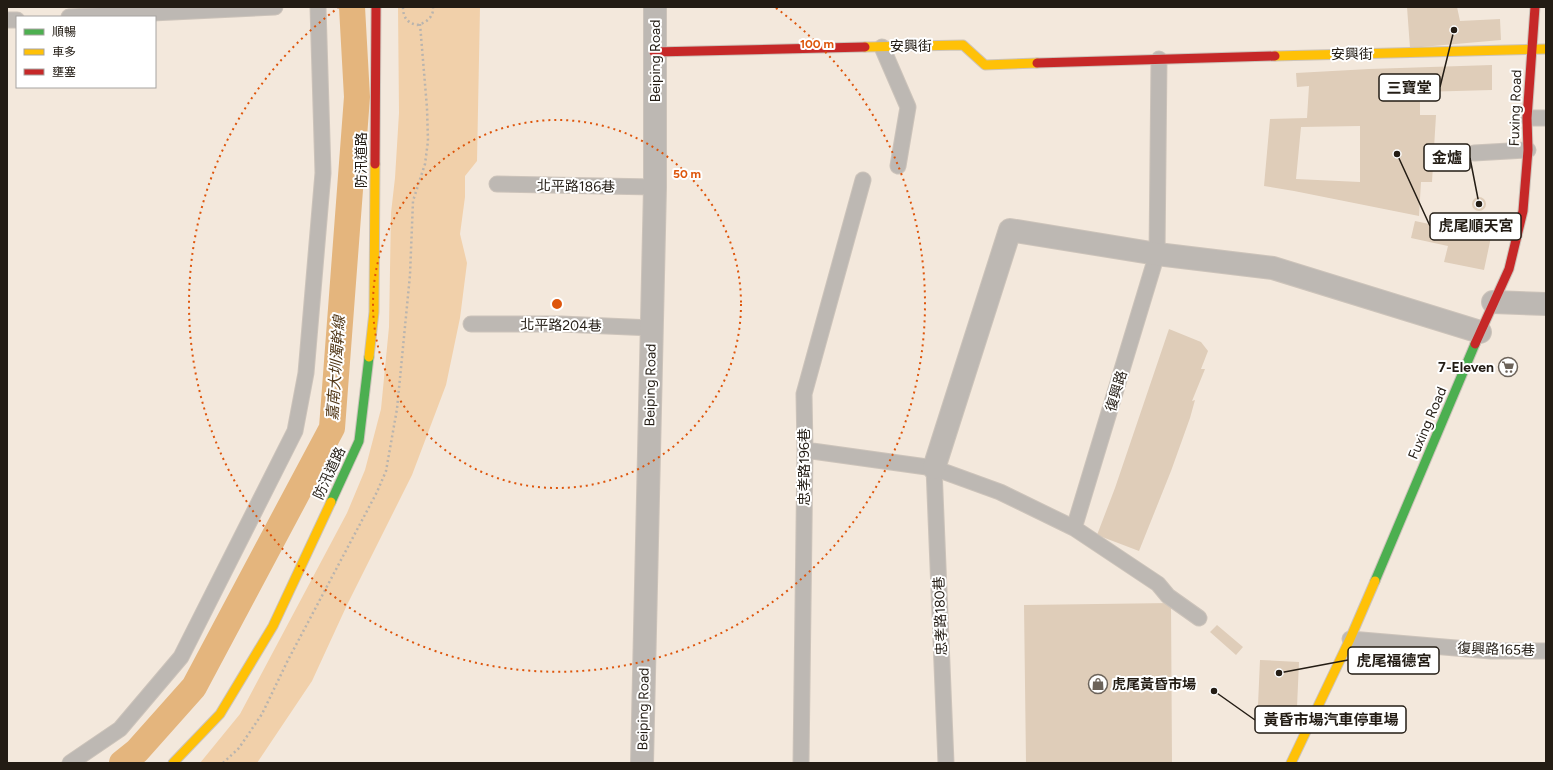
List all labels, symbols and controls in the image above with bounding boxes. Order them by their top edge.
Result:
legend [16,16,156,88]
street label: Beiping Road [647,20,664,102]
text: 順暢 [52,25,76,39]
text: 100 m [800,37,834,51]
street label: 安興街 [890,38,932,55]
text: 車多 [52,45,76,59]
street label: 安興街 [1331,46,1373,63]
text: 壅塞 [52,65,76,79]
street label: Fuxing Road [1506,69,1525,147]
callout: 三寶堂 [1379,74,1440,101]
text: 三寶堂 [1386,79,1432,97]
street label: 防汛道路 [353,132,370,188]
callout: 金爐 [1424,144,1470,171]
text: 金爐 [1432,149,1462,167]
text: 50 m [673,167,701,181]
street label: 北平路186巷 [537,177,615,196]
callout: 虎尾順天宮 [1430,213,1521,240]
text: 虎尾順天宮 [1438,217,1514,235]
centre of rings [550,297,564,311]
water label: 嘉南大圳濁幹線 [323,313,349,421]
street label: 北平路204巷 [520,316,602,335]
street label: Beiping Road [641,344,660,426]
supermarket icon: 7-Eleven [1497,356,1519,378]
place label: 7-Eleven [1438,359,1494,376]
street label: 復興路 [1102,369,1131,414]
street label: Fuxing Road [1405,384,1450,462]
street label: 忠孝路196巷 [796,428,813,506]
street label: 防汛道路 [310,444,349,502]
street label: 忠孝路180巷 [931,576,950,656]
street label: 復興路165巷 [1457,640,1535,659]
callout: 虎尾福德宮 [1348,647,1439,674]
text: 虎尾福德宮 [1356,652,1432,670]
street label: Beiping Road [634,668,653,750]
shop icon: 虎尾黃昏市場 [1087,673,1109,695]
place label: 虎尾黃昏市場 [1112,676,1196,693]
callout: 黃昏市場汽車停車場 [1255,706,1406,733]
text: 黃昏市場汽車停車場 [1263,711,1399,729]

